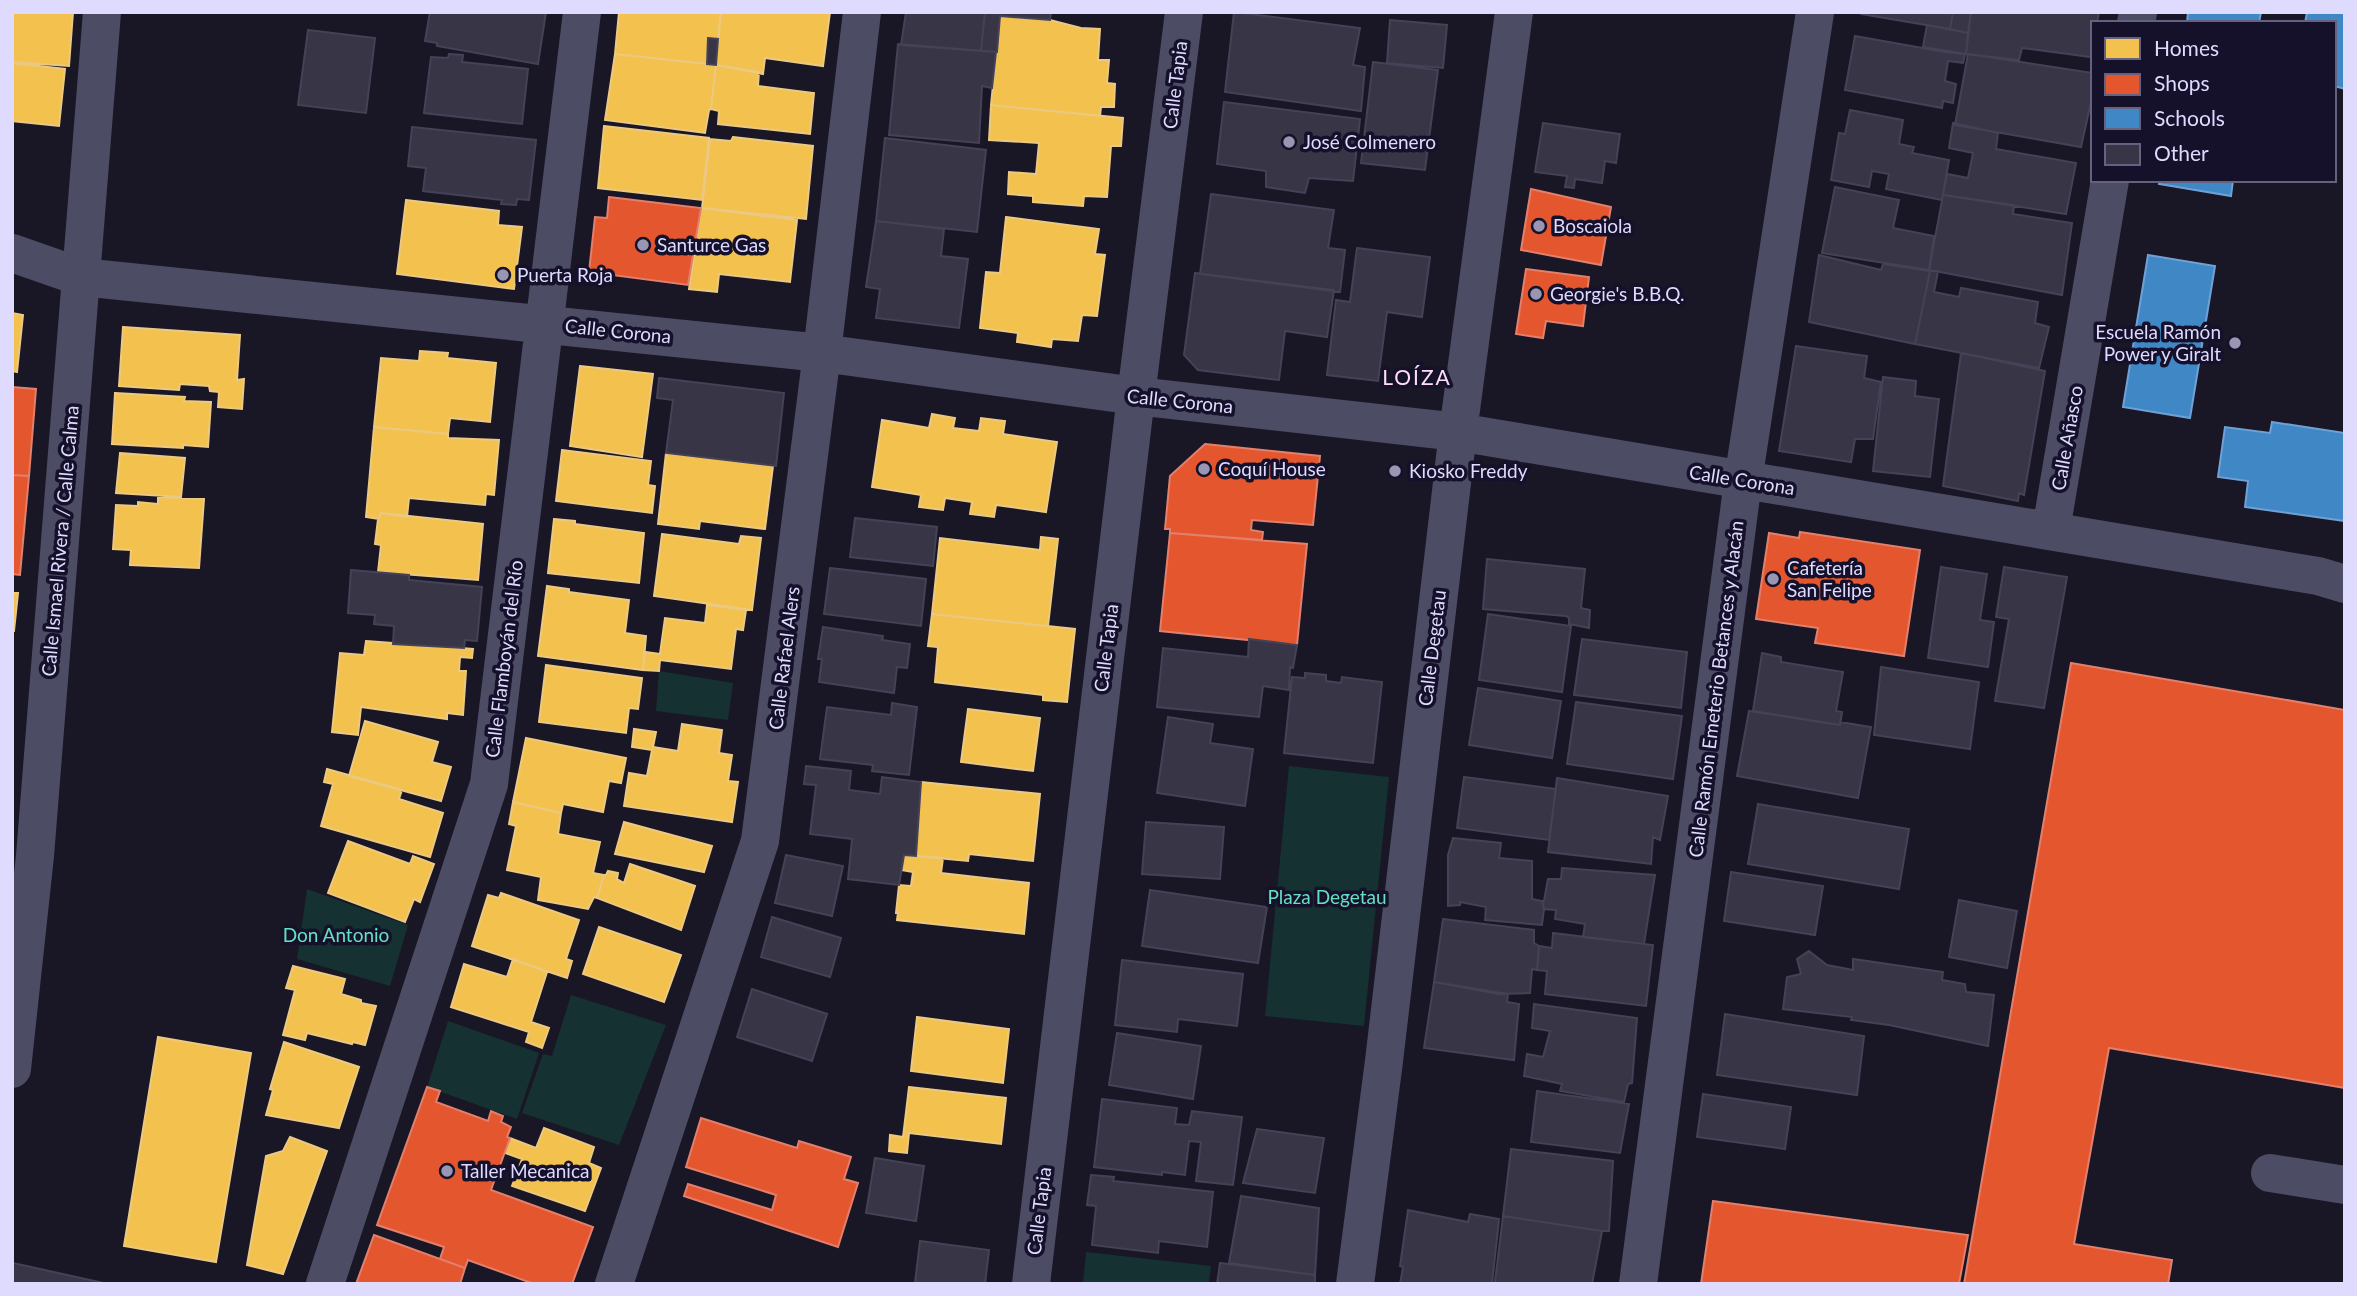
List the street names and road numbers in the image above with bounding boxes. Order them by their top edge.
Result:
street label: Calle Tapia [1158,40,1191,130]
street label: Calle Corona [564,313,672,348]
street label: Calle Corona [1126,383,1234,418]
street label: Calle Añasco [2046,384,2087,492]
street label: Calle Ismael Rivera / Calle Calma [36,405,83,677]
street label: Calle Corona [1688,460,1797,499]
street label: Calle Ramón Emeterio Betances y Alacán [1683,519,1748,859]
street label: Calle Flamboyán del Río [480,559,527,759]
street label: Calle Rafael Alers [763,585,804,731]
street label: Calle Degetau [1413,589,1450,707]
street label: Calle Tapia [1089,603,1122,693]
street label: Calle Tapia [1022,1166,1055,1256]

